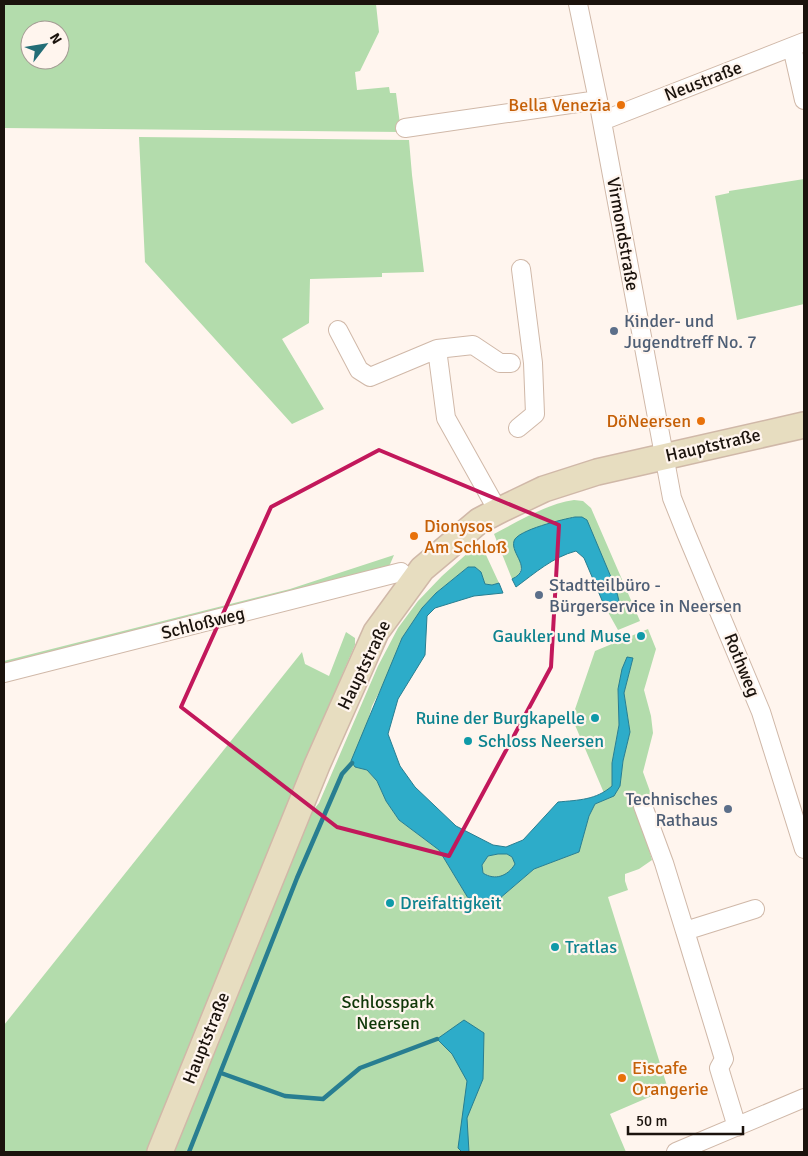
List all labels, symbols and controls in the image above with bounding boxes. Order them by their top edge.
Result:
north arrow [20,20,70,70]
text: N [46,30,66,47]
street label: Neustraße [661,56,745,106]
place label: Bella Venezia [508,94,611,116]
marker: Bella Venezia [615,99,627,111]
street label: Virmondstraße [602,175,644,293]
place label: Kinder- und Jugendtreff No. 7 [624,310,757,353]
marker: Kinder- und Jugendtreff No. 7 [608,325,620,337]
place label: DöNeersen [606,410,691,432]
marker: DöNeersen [695,415,707,427]
street label: Hauptstraße [663,423,763,467]
place label: Dionysos Am Schloß [424,515,507,558]
marker: Dionysos Am Schloß [408,530,420,542]
place label: Stadtteilbüro - Bürgerservice in Neersen [549,574,742,617]
marker: Stadtteilbüro - Bürgerservice in Neersen [533,589,545,601]
street label: Schloßweg [159,602,247,644]
street label: Hauptstraße [333,617,395,713]
place label: Gaukler und Muse [493,625,631,647]
marker: Gaukler und Muse [635,630,647,642]
street label: Rothweg [719,630,765,700]
place label: Ruine der Burgkapelle [415,707,585,729]
marker: Ruine der Burgkapelle [589,712,601,724]
place label: Schloss Neersen [478,730,604,752]
marker: Schloss Neersen [462,735,474,747]
place label: Technisches Rathaus [626,788,718,831]
marker: Technisches Rathaus [722,803,734,815]
place label: Dreifaltigkeit [400,892,501,914]
marker: Dreifaltigkeit [384,897,396,909]
place label: Tratlas [565,936,617,958]
marker: Tratlas [549,941,561,953]
street label: Hauptstraße [178,989,234,1087]
park label: Schlosspark Neersen [342,991,434,1034]
place label: Eiscafe Orangerie [632,1057,709,1100]
marker: Eiscafe Orangerie [616,1072,628,1084]
scale bar [628,1104,743,1136]
text: 50 m [636,1112,667,1130]

